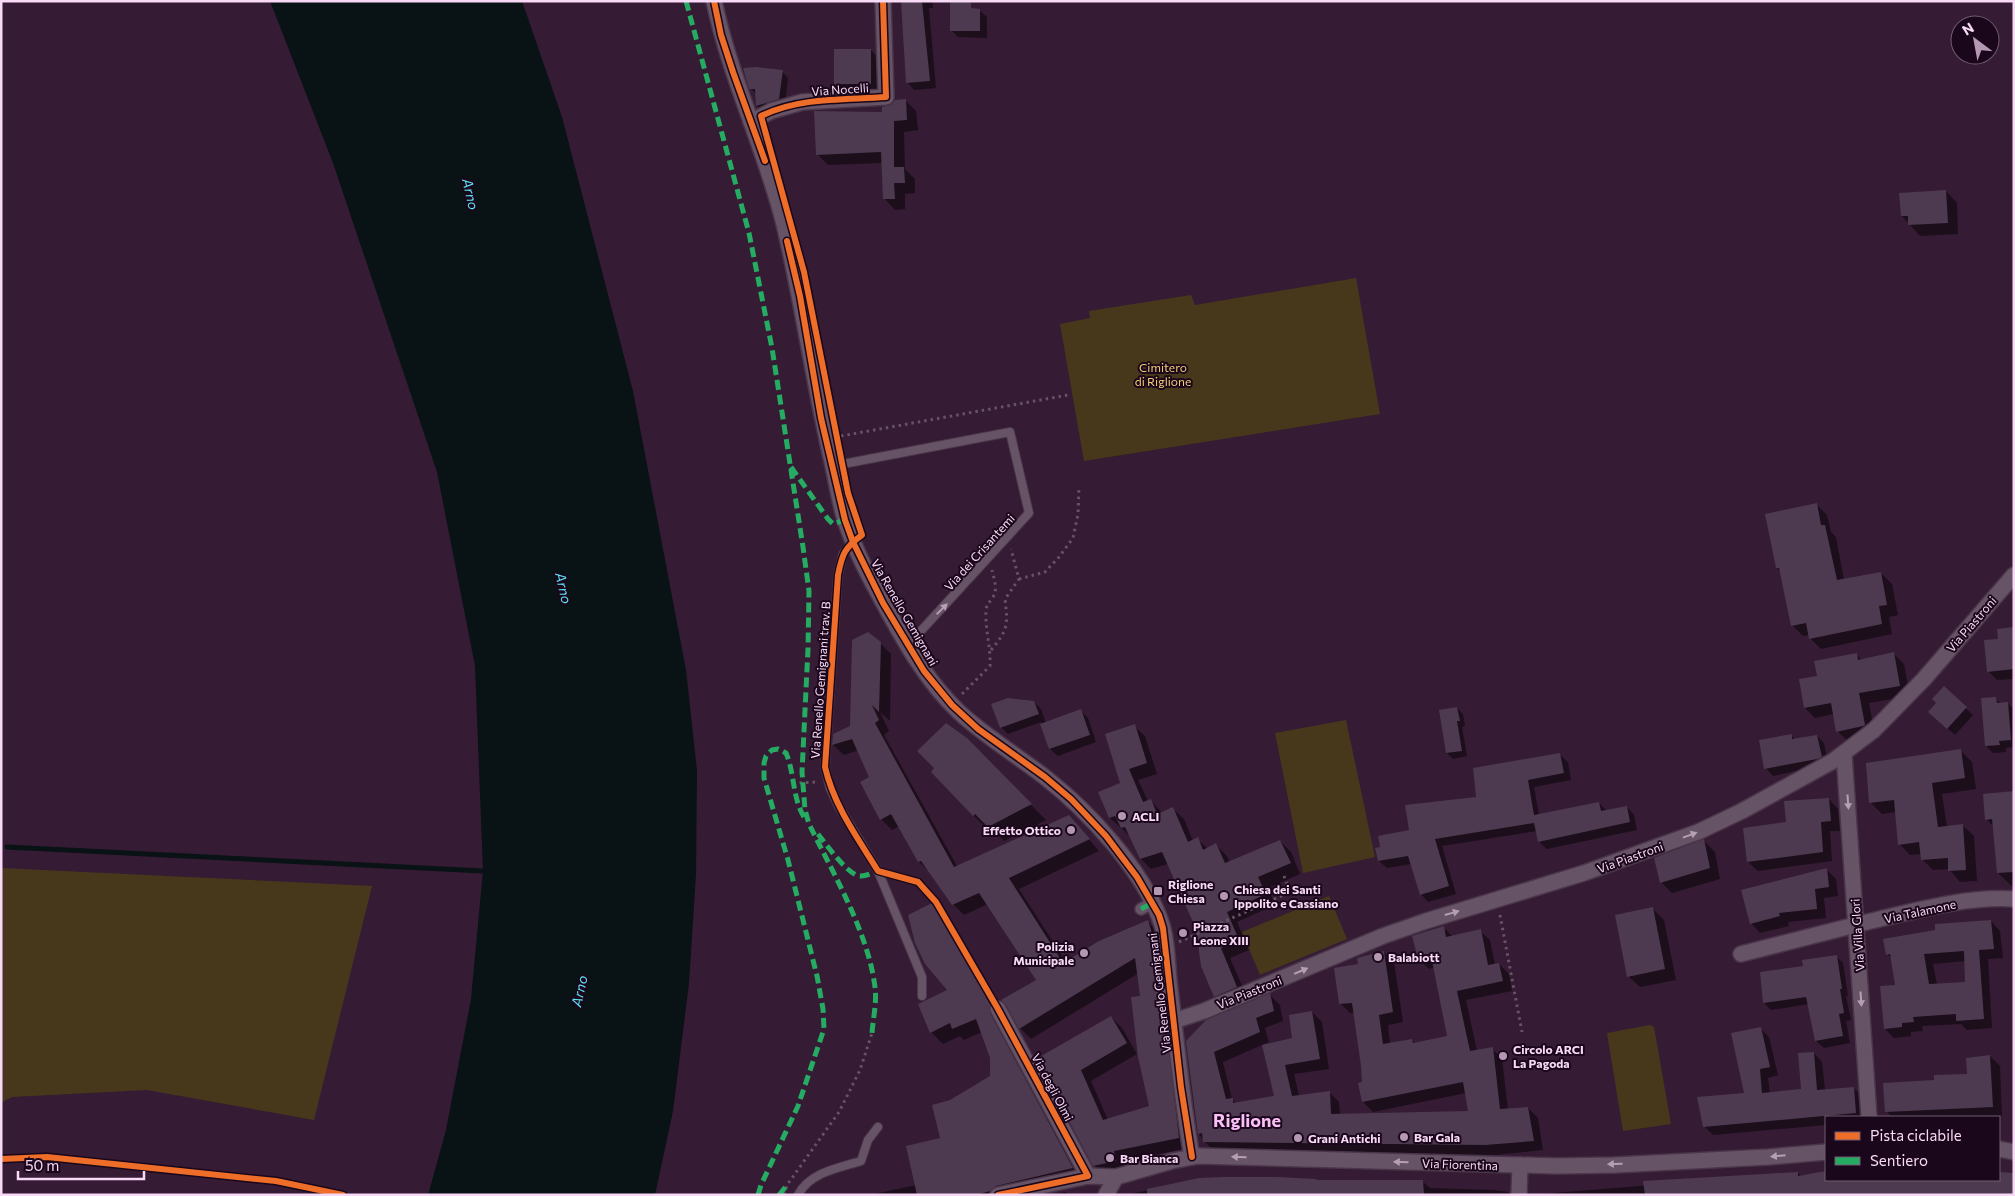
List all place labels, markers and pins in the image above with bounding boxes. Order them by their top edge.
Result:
place label: ACLI [1132,809,1159,823]
marker: ACLI [1116,810,1128,822]
place label: Effetto Ottico [983,823,1061,837]
marker: Effetto Ottico [1065,824,1077,836]
place label: Riglione Chiesa [1168,877,1213,905]
place label: Chiesa dei Santi Ippolito e Cassiano [1234,882,1338,910]
marker: Riglione Chiesa [1152,885,1164,897]
marker: Chiesa dei Santi Ippolito e Cassiano [1218,890,1230,902]
place label: Piazza Leone XIII [1193,919,1249,947]
marker: Piazza Leone XIII [1177,927,1189,939]
place label: Polizia Municipale [1013,939,1074,967]
marker: Polizia Municipale [1078,947,1090,959]
place label: Balabiott [1388,950,1440,964]
marker: Balabiott [1372,951,1384,963]
place label: Circolo ARCI La Pagoda [1513,1042,1584,1070]
marker: Circolo ARCI La Pagoda [1497,1050,1509,1062]
place label: Bar Gala [1414,1130,1460,1144]
place label: Grani Antichi [1308,1131,1381,1145]
marker: Bar Gala [1398,1131,1410,1143]
marker: Grani Antichi [1292,1132,1304,1144]
place label: Bar Bianca [1120,1151,1178,1165]
marker: Bar Bianca [1104,1152,1116,1164]

